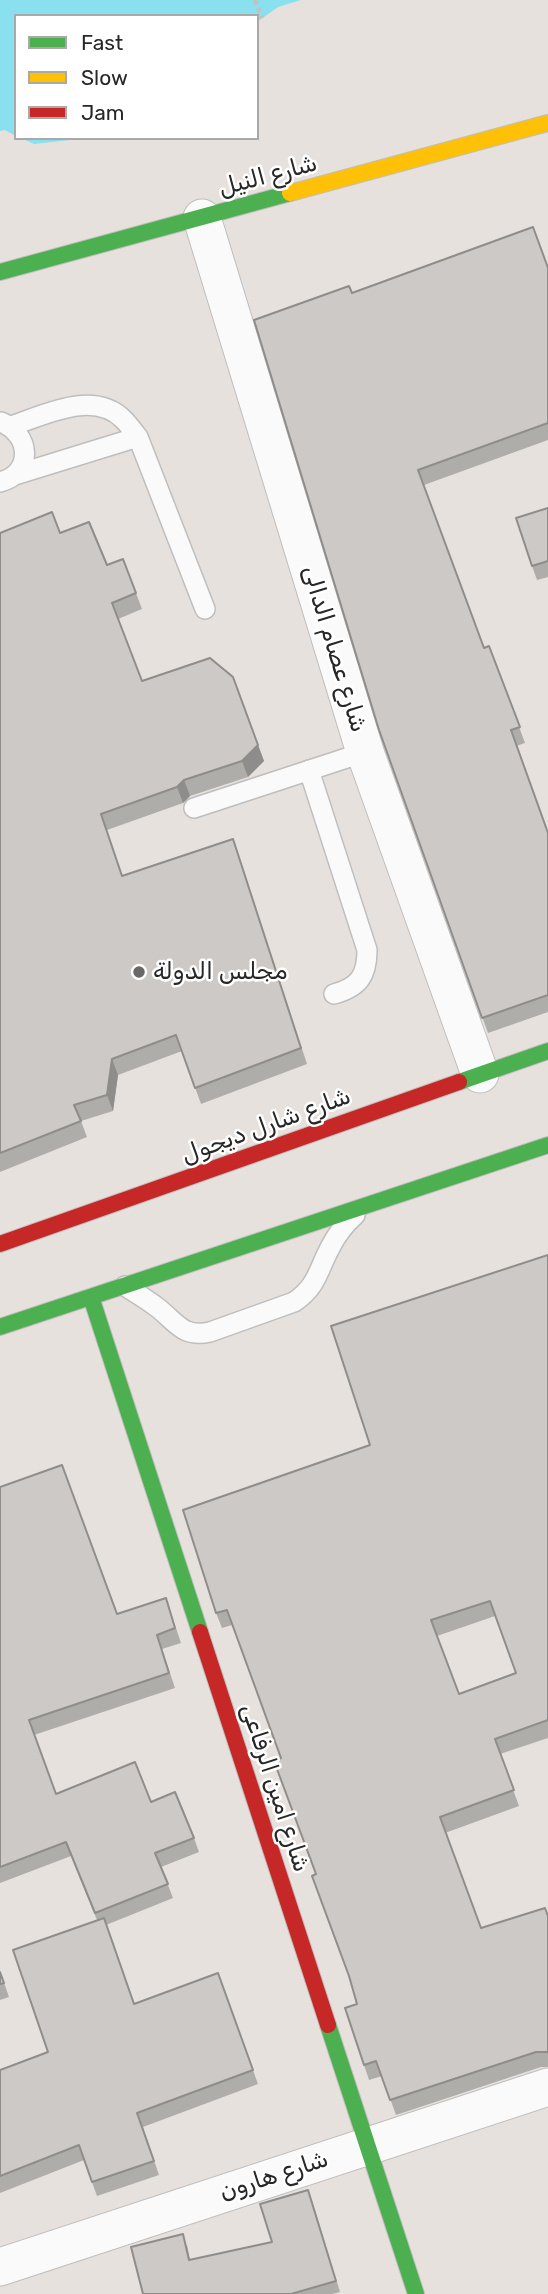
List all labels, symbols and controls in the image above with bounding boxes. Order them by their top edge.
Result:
legend [14,14,259,140]
text: Fast [81,30,123,55]
text: Slow [81,65,128,90]
text: Jam [81,100,125,125]
street label: شارع النيل [216,149,320,203]
street label: شارع عصام الدالى [295,562,373,736]
place label: مجلس الدولة [153,958,288,986]
marker: مجلس الدولة [131,964,147,980]
street label: شارع شارل ديجول [177,1082,355,1170]
street label: شارع امين الرفاعى [234,1700,316,1876]
street label: شارع هارون [216,2145,332,2207]

